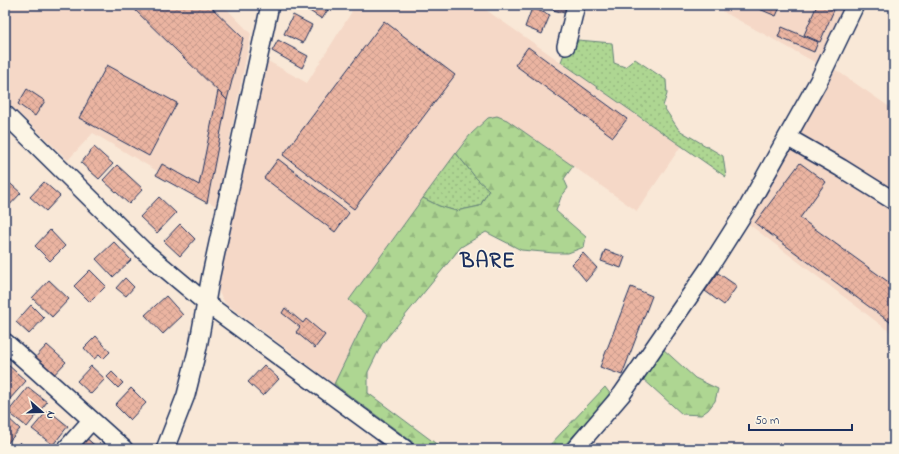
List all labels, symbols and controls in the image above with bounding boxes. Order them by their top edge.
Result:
district label: BARE [459,247,516,277]
north arrow [22,392,62,432]
scale bar [749,406,852,432]
text: N [42,409,59,421]
text: 50 m [755,412,779,430]

